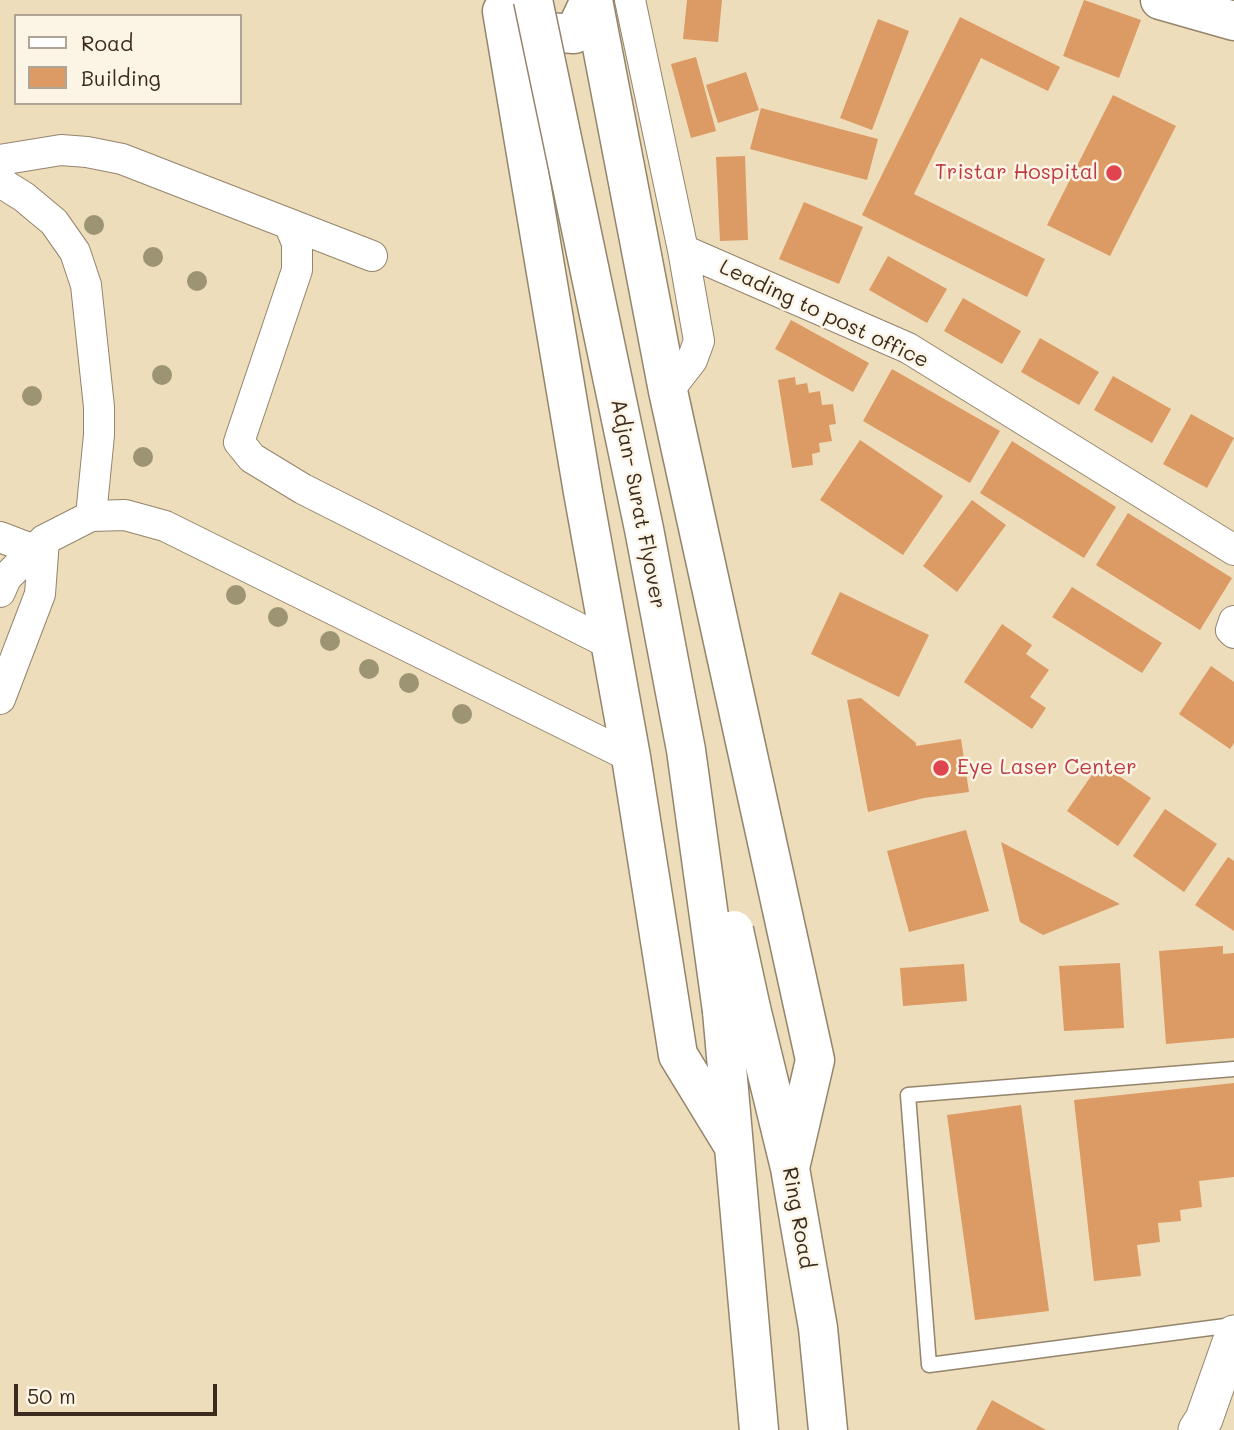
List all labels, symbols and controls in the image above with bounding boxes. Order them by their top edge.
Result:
legend [14,14,242,105]
text: Road [81,29,133,56]
text: Building [81,64,161,91]
place label: Tristar Hospital [935,160,1098,186]
marker: Tristar Hospital [1104,163,1124,183]
street label: Leading to post office [715,254,933,374]
street label: Adjan- Surat Flyover [605,397,671,611]
place label: Eye Laser Center [957,755,1137,781]
marker: Eye Laser Center [931,758,951,778]
street label: Ring Road [777,1165,819,1271]
scale bar [18,1370,220,1414]
text: 50 m [27,1382,76,1409]

